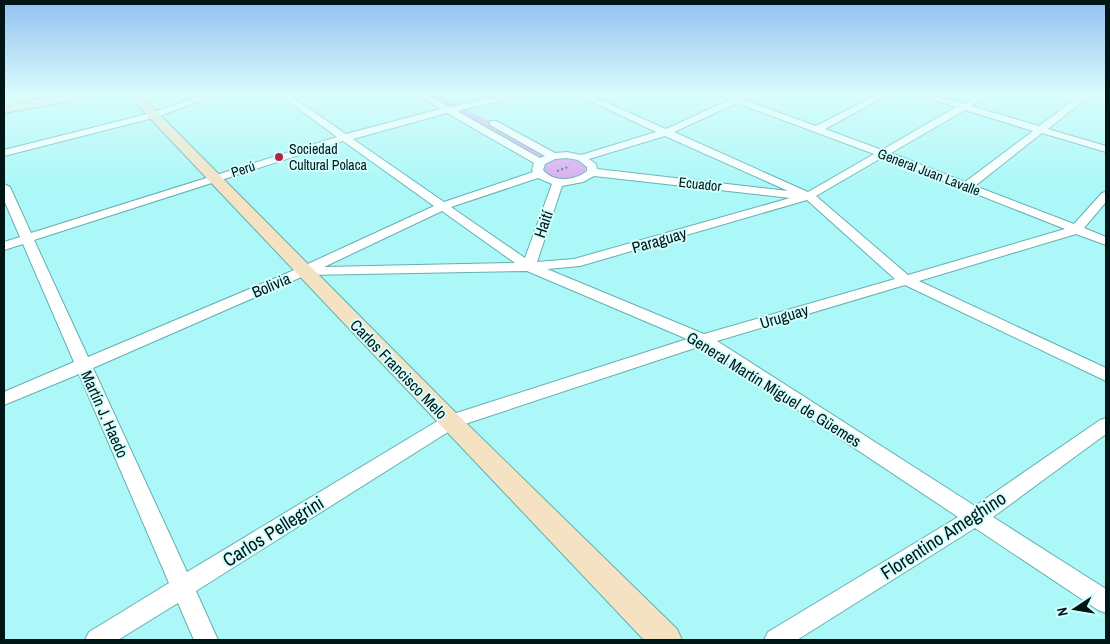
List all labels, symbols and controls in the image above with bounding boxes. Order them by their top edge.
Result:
place label: Sociedad Cultural Polaca [289,140,367,174]
street label: General Juan Lavalle [875,144,983,200]
marker: Sociedad Cultural Polaca [273,151,285,163]
street label: Perú [229,157,257,181]
street label: Ecuador [678,173,722,195]
street label: Haití [528,207,558,241]
street label: Paraguay [629,222,689,258]
street label: Bolivia [248,267,294,303]
street label: Uruguay [757,298,811,334]
street label: Carlos Francisco Melo [346,314,452,424]
street label: General Martín Miguel de Güemes [683,326,865,452]
street label: Martín J. Haedo [76,367,134,461]
street label: Florentino Ameghino [875,485,1011,585]
street label: Carlos Pellegrini [217,489,329,573]
north arrow [1050,584,1100,634]
text: N [1053,606,1072,618]

